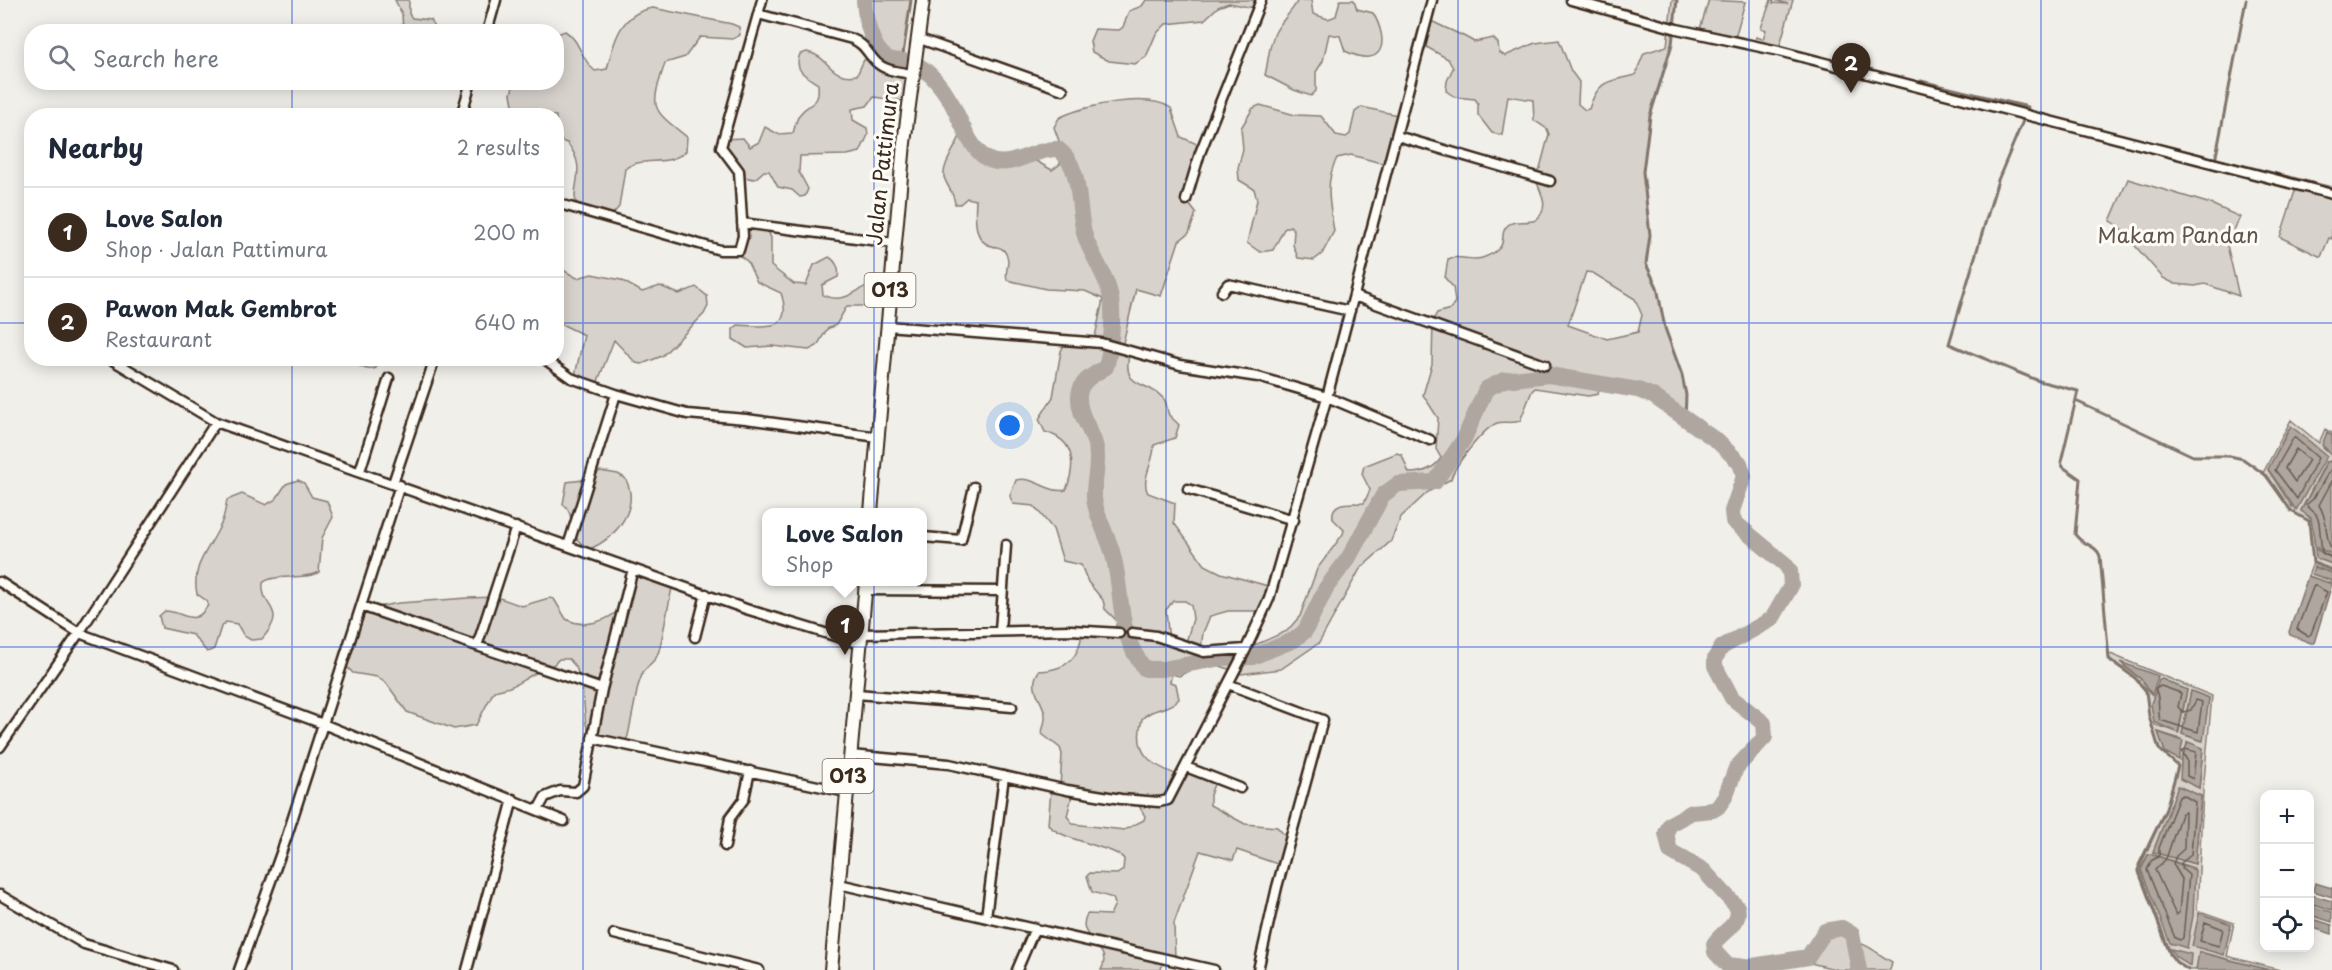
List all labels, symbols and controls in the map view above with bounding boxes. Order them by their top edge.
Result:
search box [24,24,564,90]
icon: search [45,41,78,74]
text: Search here [93,41,219,74]
pin: 2 [1832,44,1870,93]
street label: Jalan Pattimura [857,81,906,247]
text: Nearby [48,128,143,167]
text: 2 results [457,132,540,162]
text: Love Salon [105,201,223,234]
text: 1 [63,217,72,247]
text: 200 m [473,217,540,247]
park label: Makam Pandan [2097,218,2259,250]
text: Shop · Jalan Pattimura [105,234,328,264]
road number: 013 [864,273,916,307]
text: Pawon Mak Gembrot [105,291,337,324]
text: 2 [60,307,75,337]
text: 640 m [474,307,540,337]
text: Restaurant [105,324,212,354]
your location [995,411,1024,440]
popup [762,508,927,586]
text: Love Salon [786,516,903,549]
text: Shop [786,549,833,579]
pin: 1 [826,606,864,655]
road number: 013 [822,759,874,793]
map controls [2260,790,2314,952]
button: + [2260,790,2314,844]
button: − [2260,844,2314,898]
button: locate [2260,898,2314,952]

